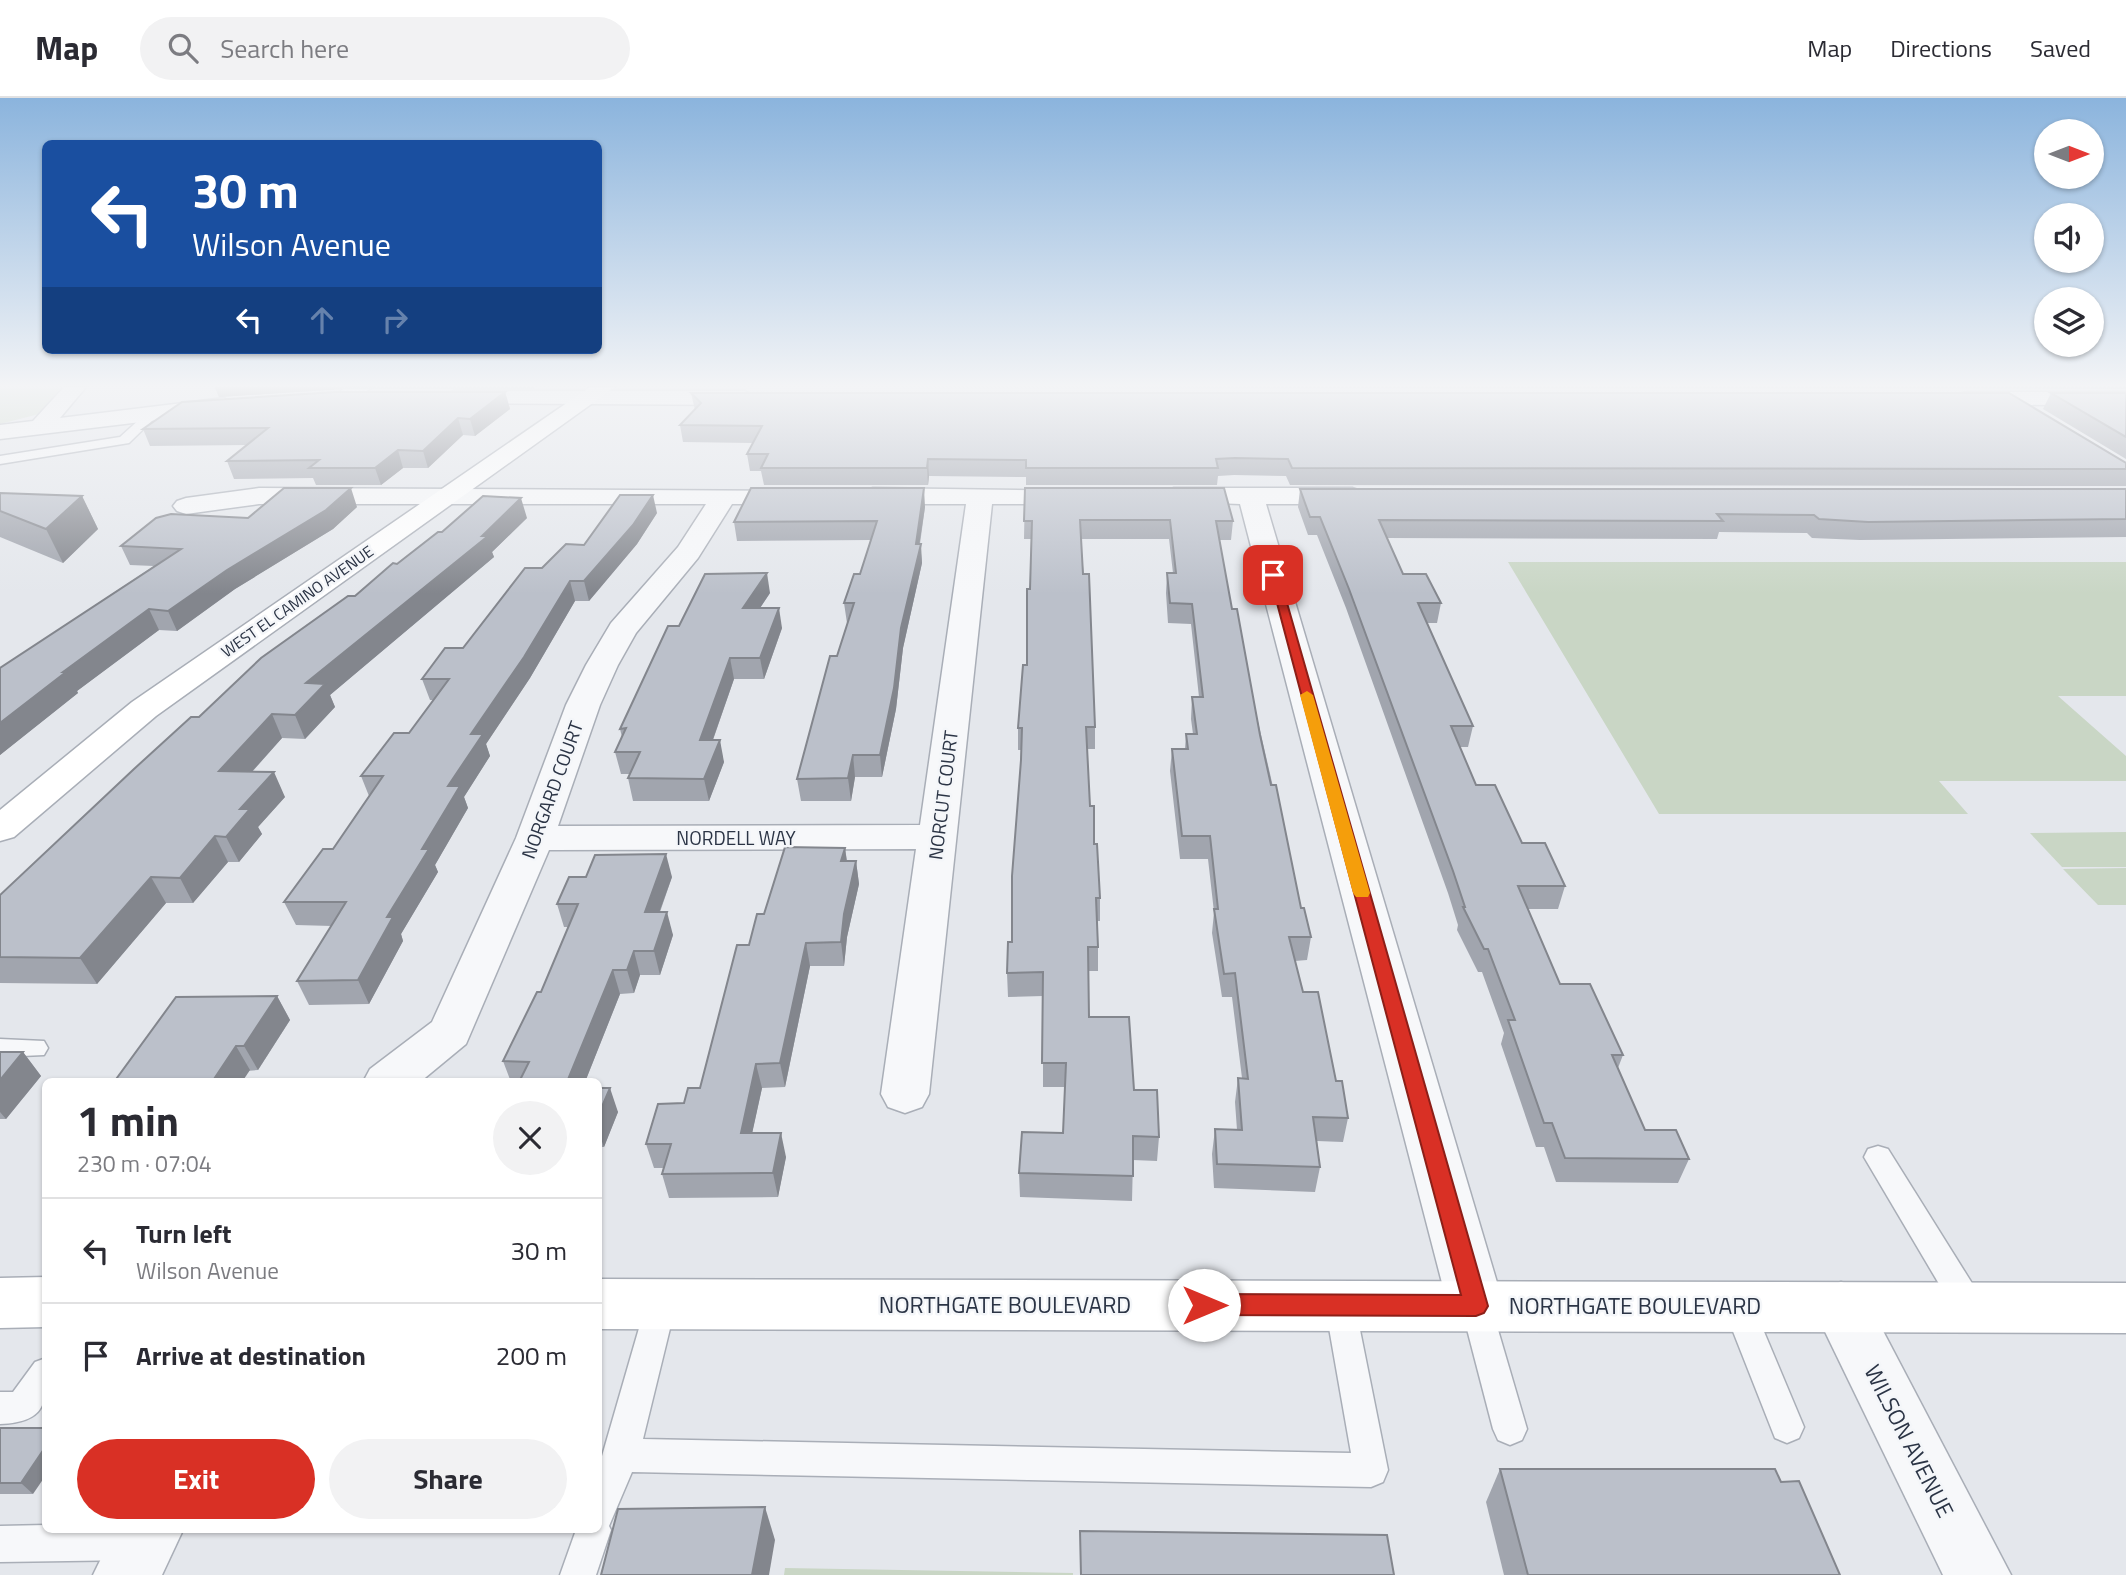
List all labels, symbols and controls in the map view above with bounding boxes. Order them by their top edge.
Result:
search box [140,17,630,80]
text: Map [35,23,98,73]
icon: search [164,29,202,67]
text: Search here [220,29,349,68]
text: Map [1807,30,1852,66]
text: Directions [1890,30,1992,66]
text: Saved [2030,30,2091,66]
north arrow [2034,119,2104,189]
map controls [2034,119,2104,357]
text: 30 m [192,152,299,227]
icon: left [77,168,168,259]
button: sound [2034,203,2104,273]
text: Wilson Avenue [192,220,391,268]
button: layers [2034,287,2104,357]
icon: left [230,301,268,339]
icon: ahead [303,301,341,339]
icon: right [376,301,414,339]
street label: WEST EL CAMINO AVENUE [216,539,378,663]
pin [1243,545,1303,605]
icon: arrive [1254,556,1292,594]
street label: NORGARD COURT [513,717,590,863]
street label: NORCUT COURT [920,729,965,861]
street label: NORDELL WAY [676,823,796,852]
text: 1 min [77,1088,179,1152]
button: close [493,1101,567,1175]
text: 230 m · 07:04 [77,1146,212,1181]
text: Turn left [136,1214,231,1253]
text: 30 m [510,1231,567,1270]
icon: left [77,1232,115,1270]
text: Wilson Avenue [136,1253,279,1288]
position arrow [1167,1268,1241,1342]
street label: NORTHGATE BOULEVARD [879,1287,1131,1322]
street label: NORTHGATE BOULEVARD [1509,1288,1761,1323]
text: Arrive at destination [136,1336,366,1375]
text: 200 m [496,1336,567,1375]
icon: arrive [77,1337,115,1375]
street label: WILSON AVENUE [1856,1358,1963,1523]
button: Exit [77,1439,315,1519]
button: Share [329,1439,567,1519]

